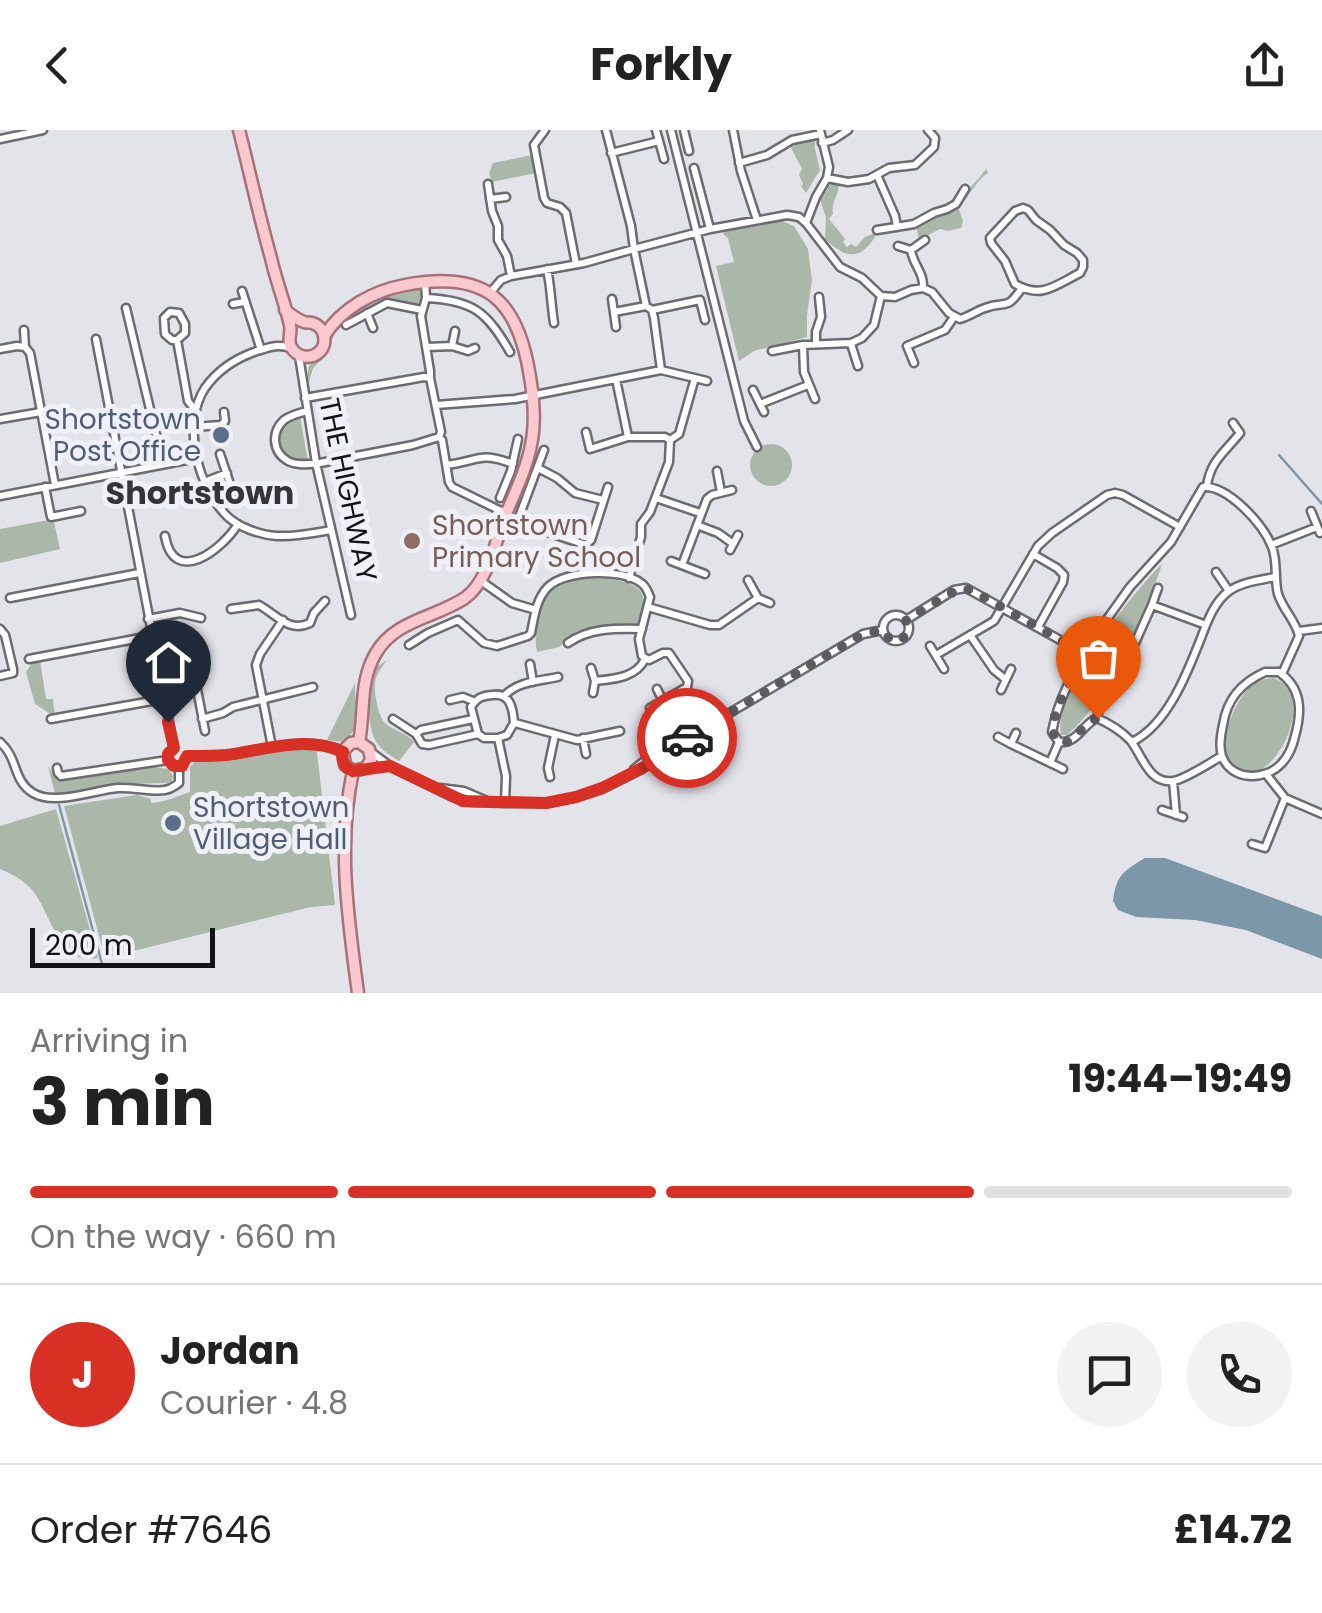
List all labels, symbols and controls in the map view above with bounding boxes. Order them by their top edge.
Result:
text: Forkly [590,33,732,96]
icon: back [30,38,85,93]
icon: share [1237,38,1292,93]
street label: THE HIGHWAY [310,395,386,585]
place label: Shortstown Post Office [44,400,201,471]
marker: Shortstown Post Office [210,424,232,446]
district label: Shortstown [106,470,294,515]
place label: Shortstown Primary School [432,506,641,577]
marker: Shortstown Primary School [401,530,423,552]
pin [1056,616,1141,719]
pin [126,620,211,723]
icon: bag [1071,631,1126,686]
icon: home [141,635,196,690]
courier [637,688,737,788]
icon: car [660,711,715,766]
place label: Shortstown Village Hall [193,788,350,859]
marker: Shortstown Village Hall [162,812,184,834]
scale bar [30,923,215,968]
text: 200 m [45,926,133,965]
text: Arriving in [30,1018,188,1063]
text: 19:44–19:49 [1068,1052,1292,1105]
text: 3 min [30,1057,215,1148]
text: On the way · 660 m [30,1214,337,1259]
button: chat [1057,1322,1162,1427]
button: phone [1187,1322,1292,1427]
text: Jordan [160,1324,300,1377]
text: J [72,1348,93,1401]
text: Courier · 4.8 [160,1380,348,1425]
text: Order #7646 [30,1503,272,1556]
text: £14.72 [1174,1503,1292,1556]

